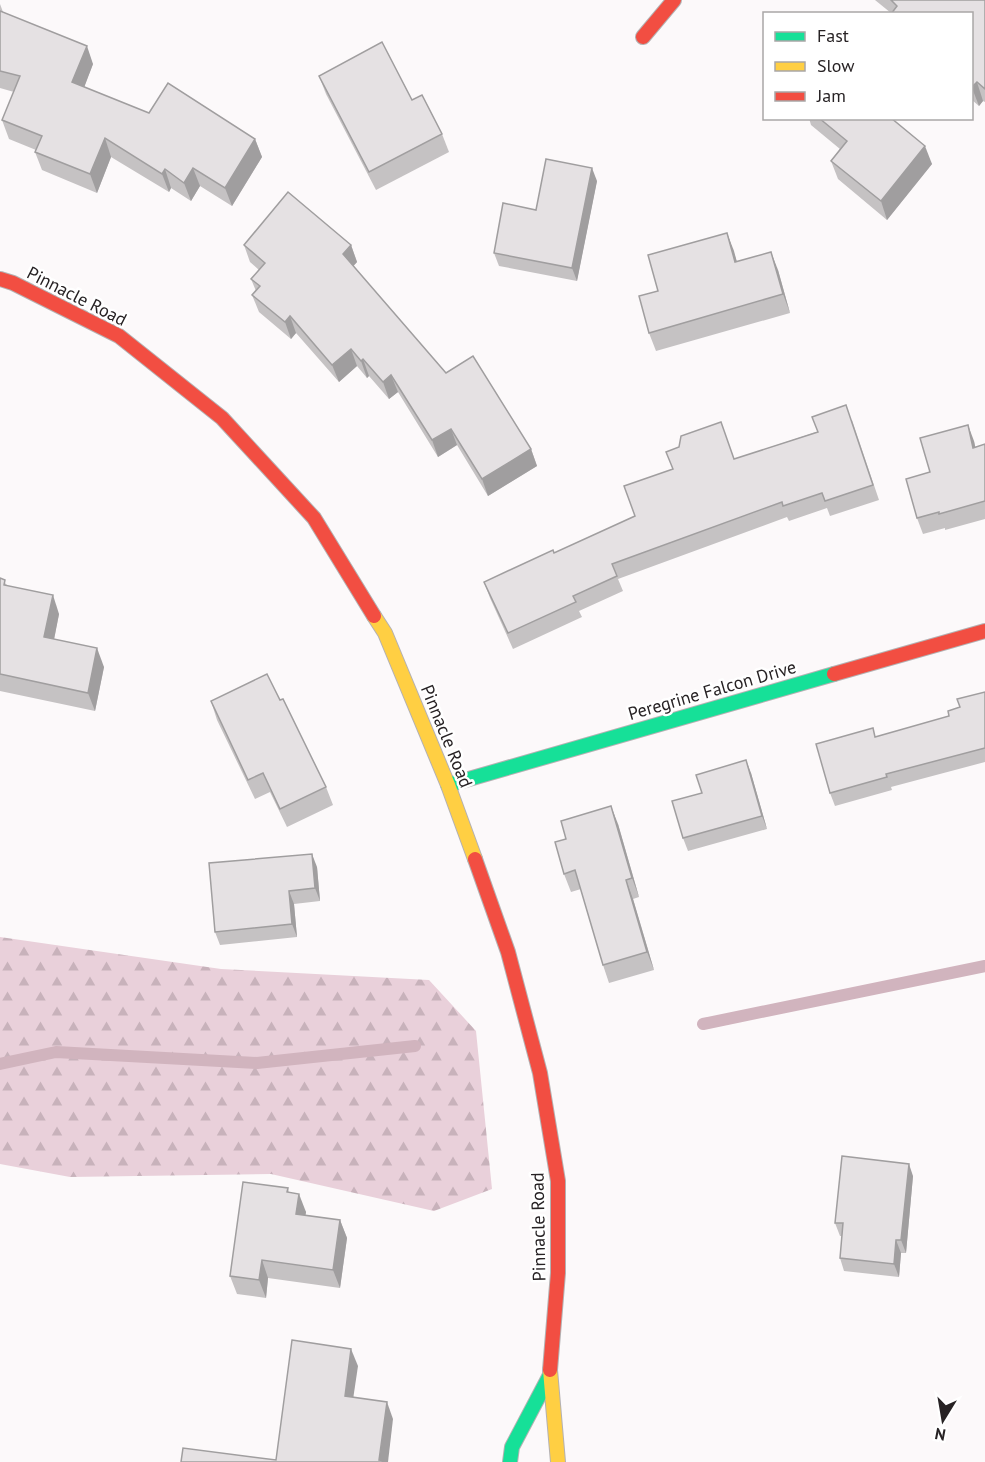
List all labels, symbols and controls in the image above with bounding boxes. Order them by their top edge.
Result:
legend [763,12,973,120]
text: Fast [817,24,849,47]
text: Slow [817,54,855,77]
text: Jam [816,84,846,107]
street label: Pinnacle Road [23,261,131,331]
street label: Peregrine Falcon Drive [625,655,799,725]
street label: Pinnacle Road [416,681,478,791]
street label: Pinnacle Road [526,1172,550,1282]
north arrow [913,1390,973,1450]
text: N [933,1424,947,1446]

